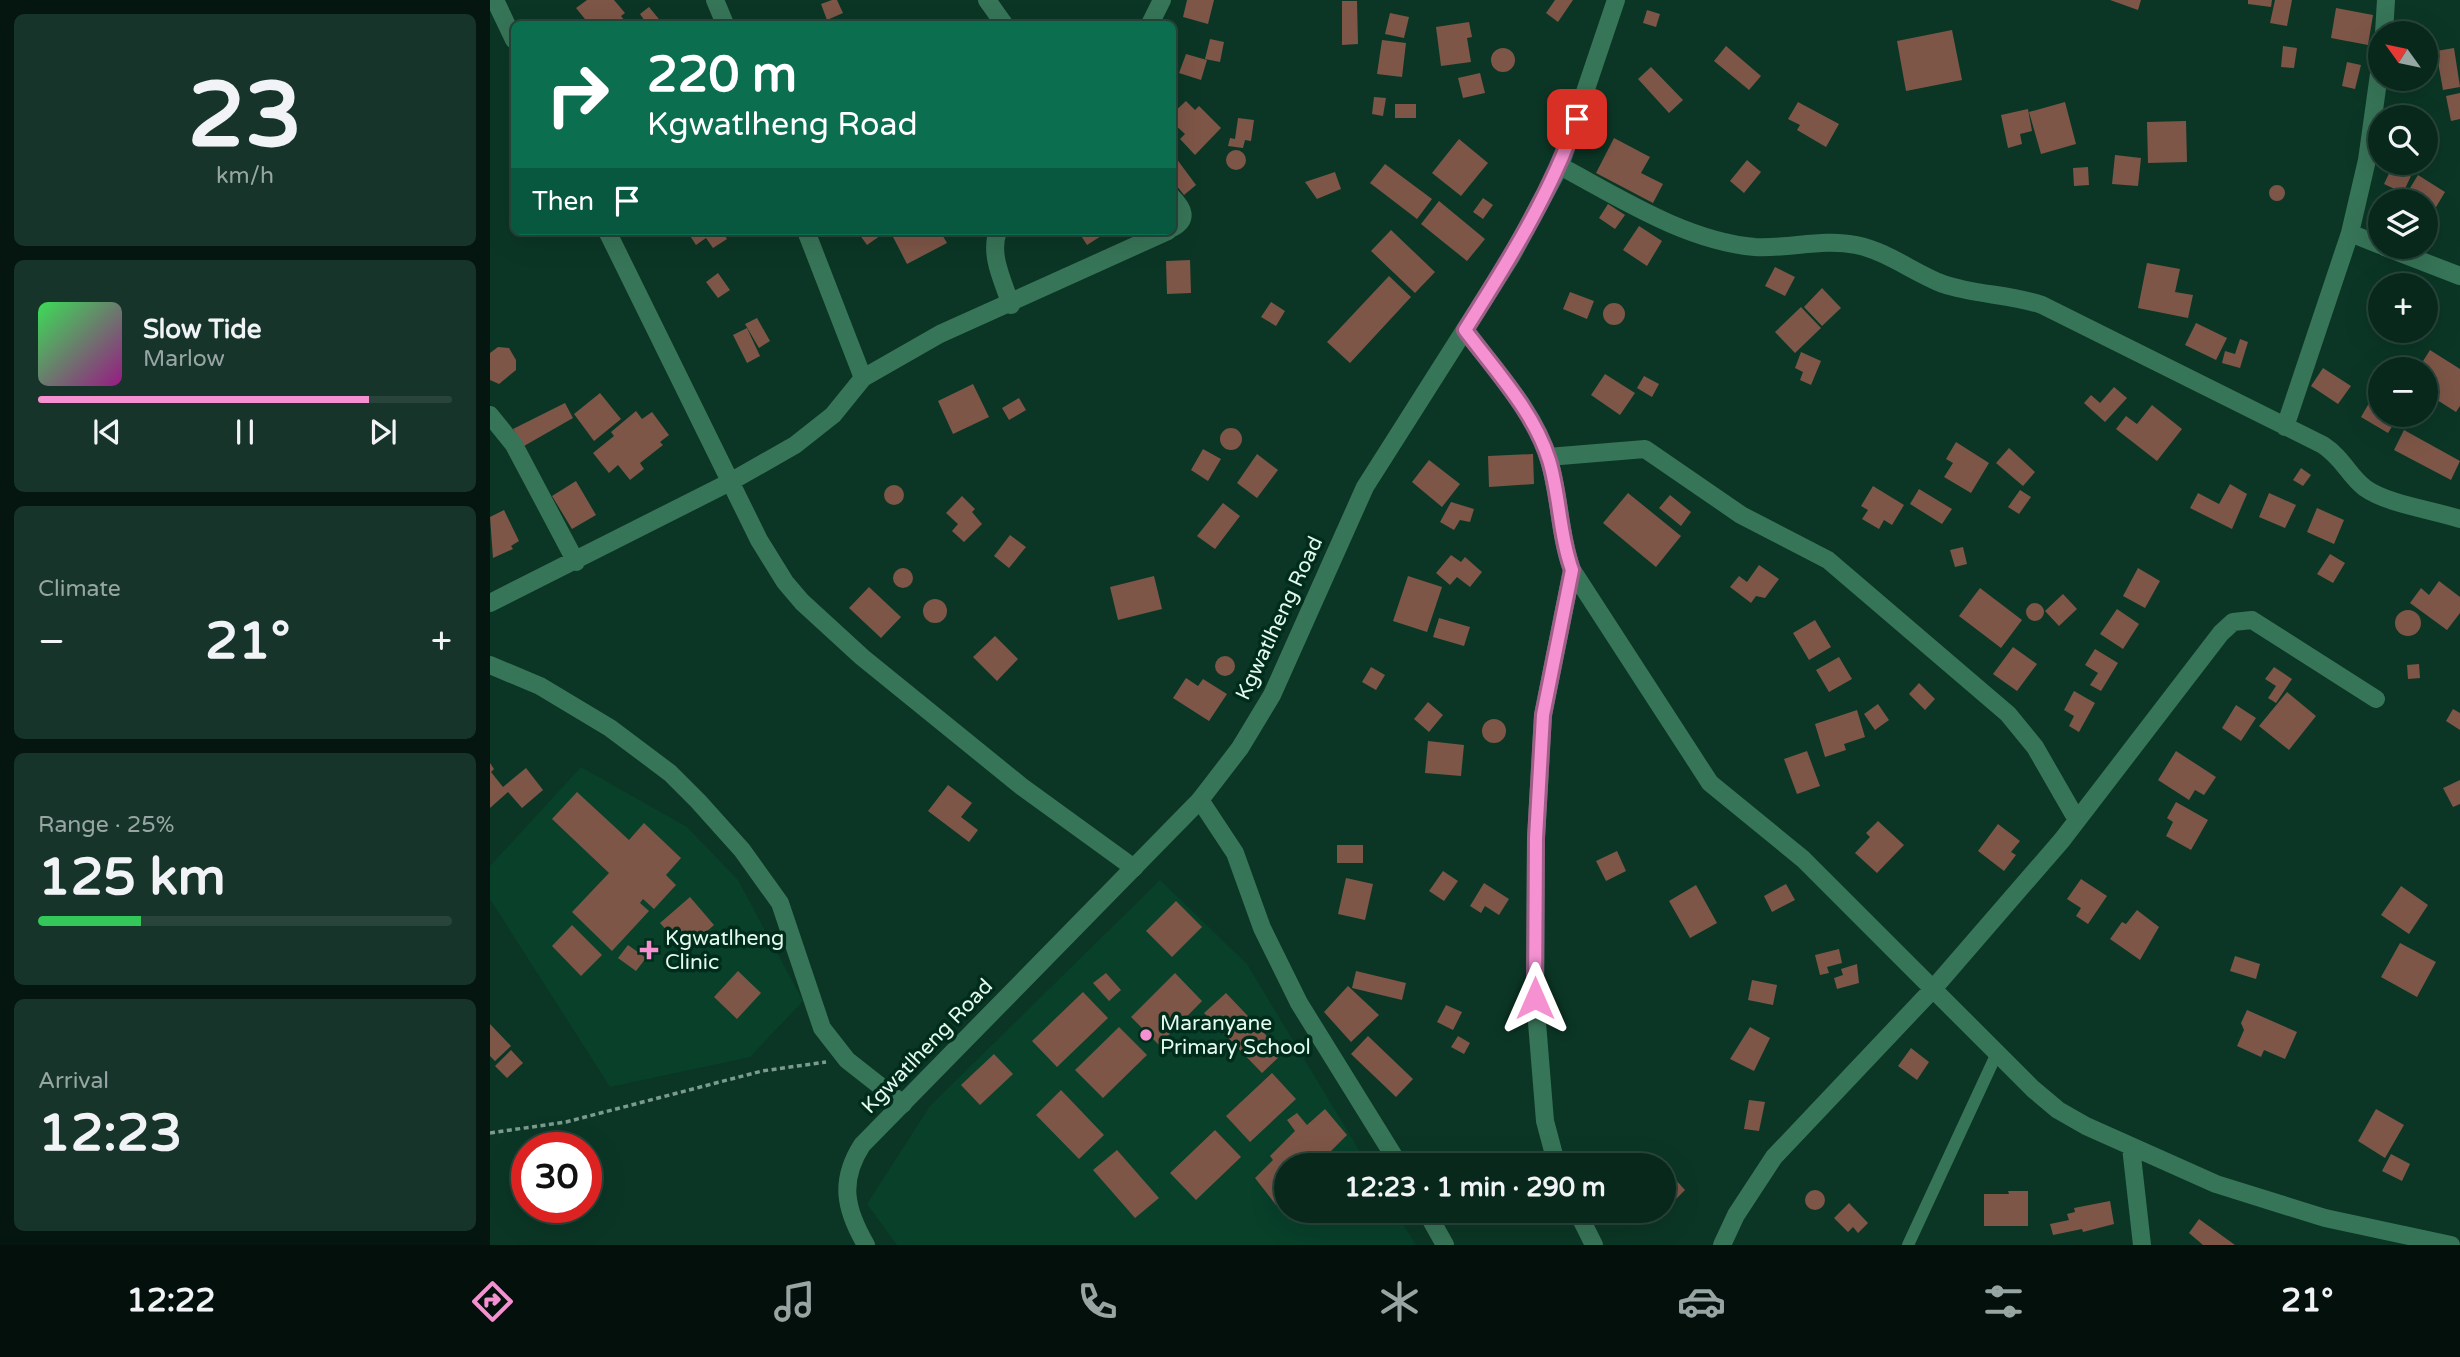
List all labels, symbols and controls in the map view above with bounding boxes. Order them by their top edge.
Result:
north arrow [2368,21,2438,91]
map controls [2368,21,2438,427]
text: 220 m [647,46,797,105]
icon: right [532,49,623,140]
text: 23 [188,61,302,171]
pin [1547,89,1607,149]
icon: arrive [1558,100,1596,138]
button: search [2368,105,2438,175]
text: Kgwatlheng Road [647,106,918,144]
text: km/h [216,162,274,190]
icon: arrive [608,182,646,220]
text: Then [532,186,594,217]
button: layers [2368,189,2438,259]
button: + [2368,273,2438,343]
text: Slow Tide [143,314,261,345]
text: Marlow [143,345,225,373]
button: − [2368,357,2438,427]
icon: previous [88,413,126,451]
icon: pause [226,413,264,451]
icon: next [364,413,402,451]
street label: Kgwatlheng Road [1231,532,1328,704]
text: Climate [38,575,121,603]
text: 21° [205,610,290,673]
text: − [38,619,65,665]
text: + [431,619,452,665]
text: Range · 25% [38,811,174,839]
text: 125 km [38,846,226,909]
place label: Kgwatlheng Clinic [665,926,784,975]
marker: Kgwatlheng Clinic [639,940,659,960]
position arrow [1498,961,1572,1035]
street label: Kgwatlheng Road [857,974,998,1119]
place label: Maranyane Primary School [1160,1011,1311,1060]
marker: Maranyane Primary School [1138,1027,1154,1043]
text: Arrival [38,1067,109,1095]
text: 12:23 [38,1102,182,1165]
speed limit sign: 30 [511,1132,602,1223]
text: 12:23 · 1 min · 290 m [1344,1172,1606,1203]
icon: directions [468,1277,517,1326]
icon: music [770,1277,819,1326]
icon: phone [1073,1277,1122,1326]
icon: climate [1375,1277,1424,1326]
icon: car [1677,1277,1726,1326]
icon: filters [1979,1277,2028,1326]
text: 12:22 [127,1282,215,1320]
text: 21° [2281,1282,2333,1320]

